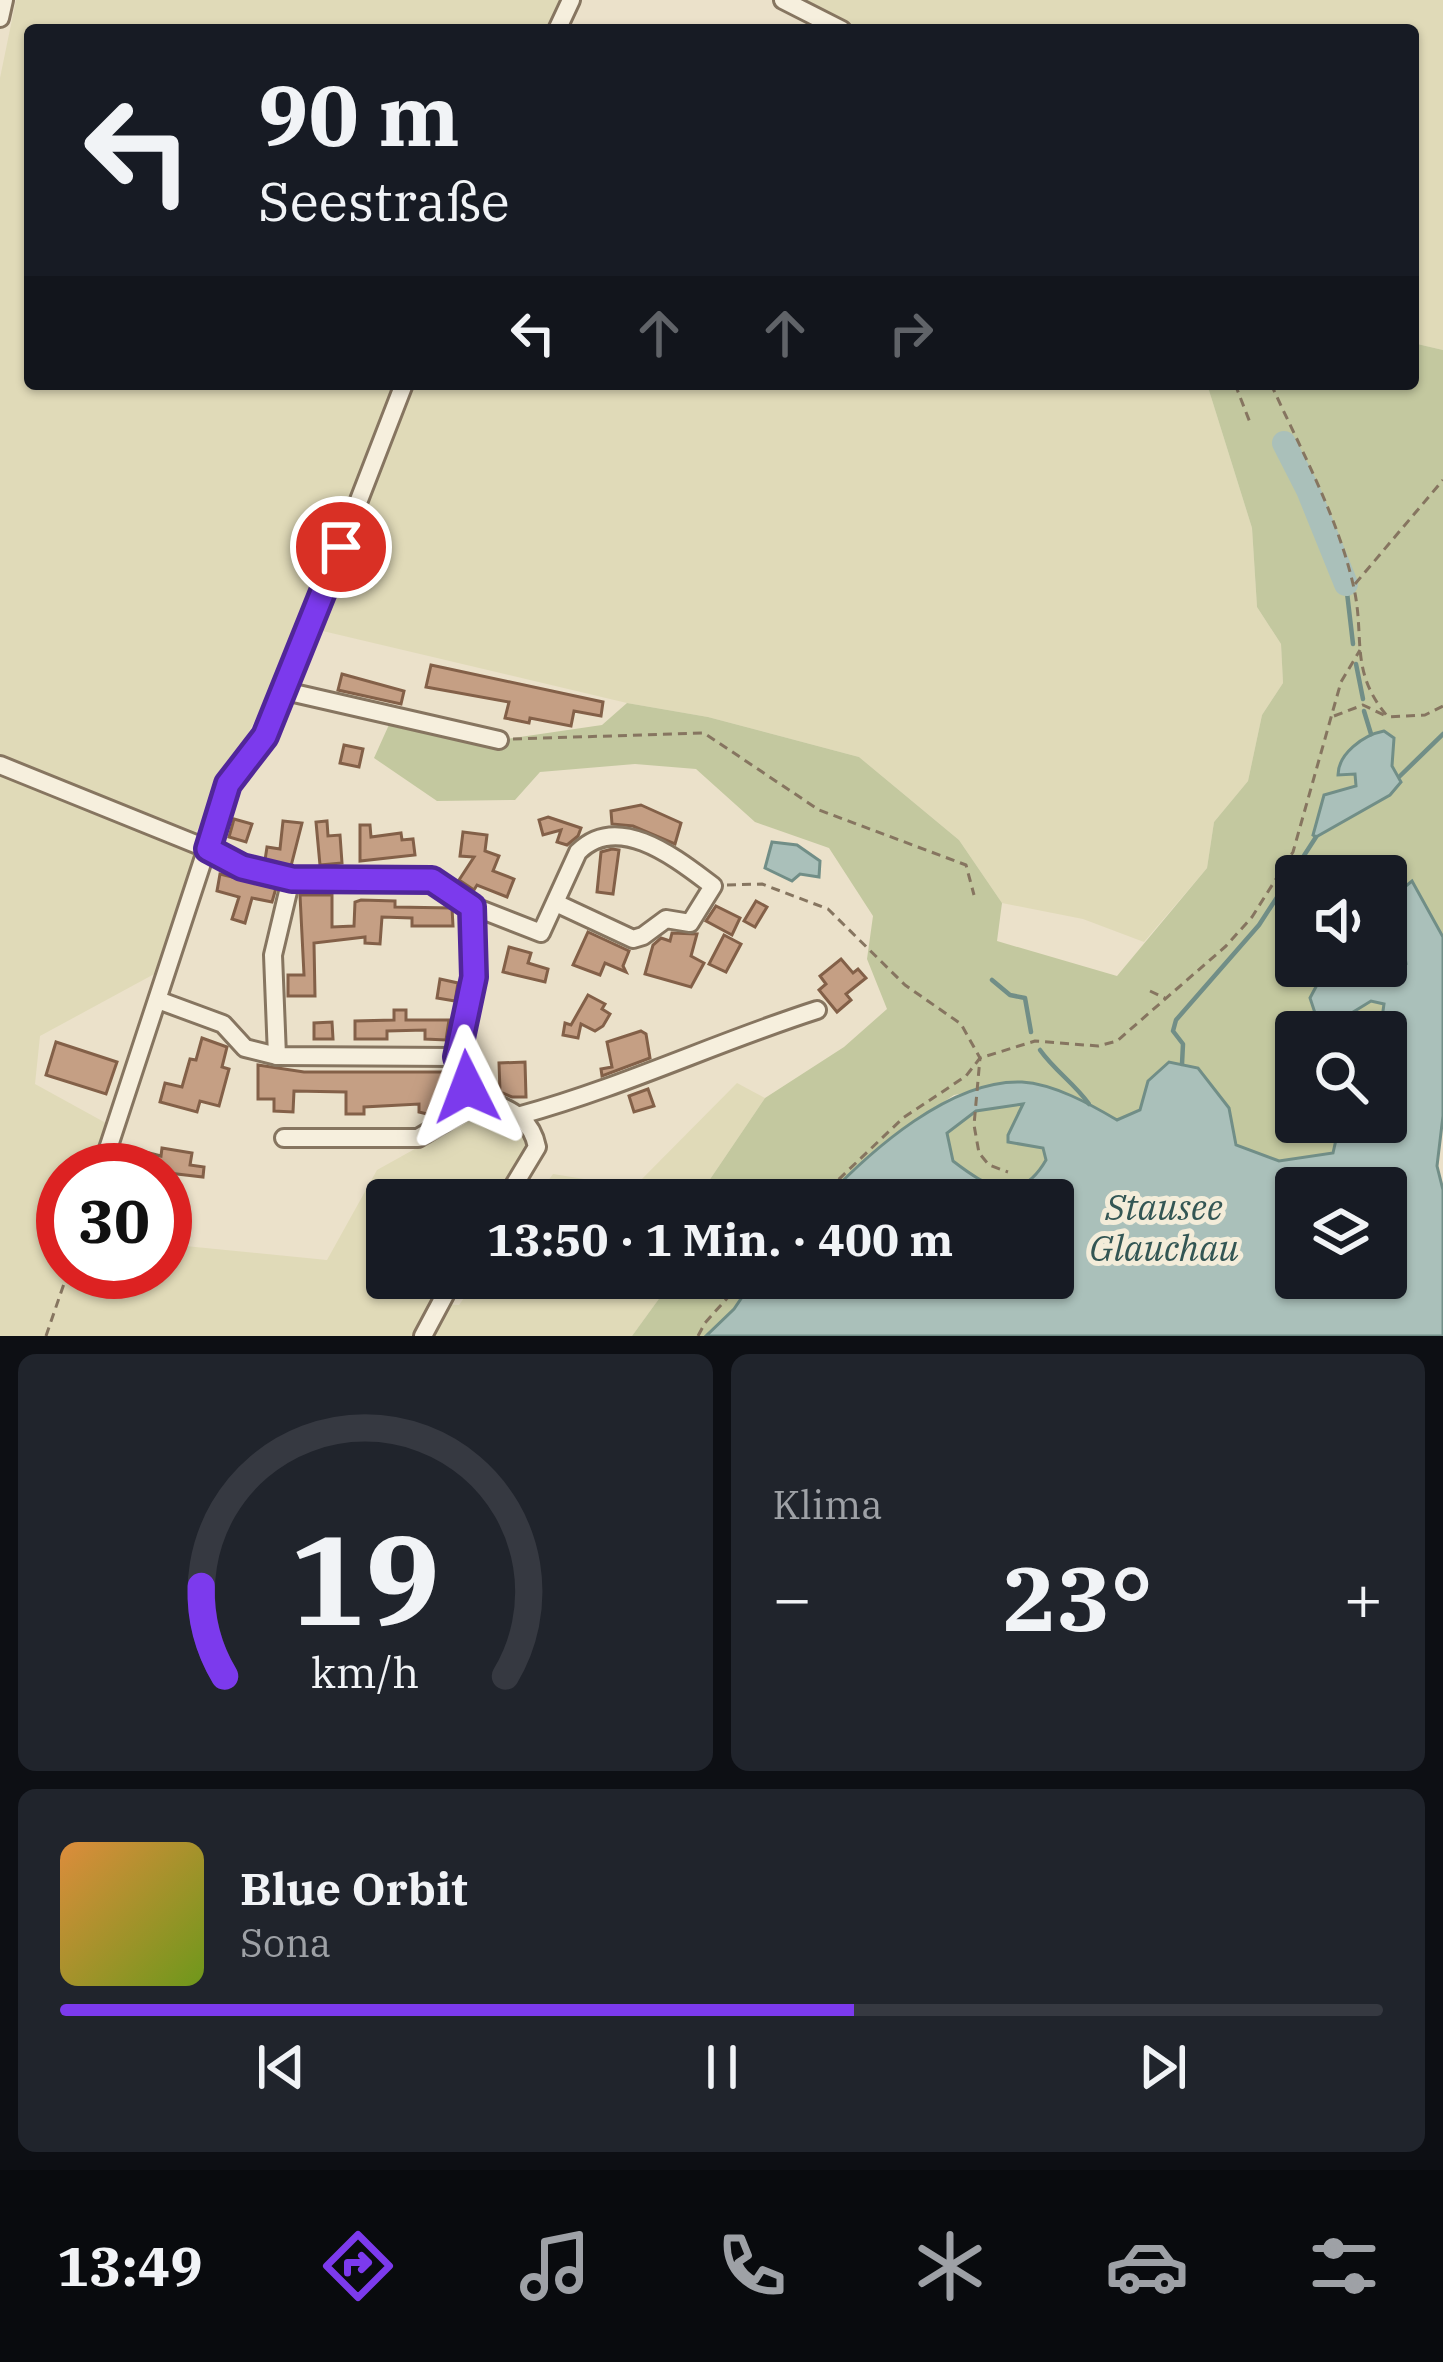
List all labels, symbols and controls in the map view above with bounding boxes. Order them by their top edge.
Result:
text: 90 m [258,60,460,169]
icon: left [60,72,216,228]
text: Seestraße [258,166,510,236]
icon: left [500,300,566,366]
icon: ahead [626,300,692,366]
icon: ahead [752,300,818,366]
icon: right [878,300,944,366]
pin [290,496,392,598]
icon: arrive [308,514,374,580]
map controls [1275,855,1407,1299]
button: sound [1275,855,1407,987]
button: search [1275,1011,1407,1143]
position arrow [404,1024,530,1150]
speed limit sign: 30 [36,1143,192,1299]
button: layers [1275,1167,1407,1299]
water label: Stausee Glauchau [1089,1183,1239,1271]
text: 13:50 · 1 Min. · 400 m [487,1210,953,1268]
text: Klima [773,1479,883,1530]
text: 19 [290,1497,440,1659]
text: 23° [1003,1539,1153,1656]
text: − [773,1554,812,1640]
text: + [1343,1554,1383,1640]
text: km/h [311,1643,419,1699]
text: Blue Orbit [240,1859,468,1917]
text: Sona [240,1917,331,1968]
icon: previous [248,2034,314,2100]
icon: pause [689,2034,755,2100]
icon: next [1130,2034,1196,2100]
icon: directions [316,2224,400,2308]
icon: music [513,2224,597,2308]
icon: phone [710,2224,794,2308]
icon: climate [908,2224,992,2308]
icon: car [1105,2224,1189,2308]
icon: filters [1302,2224,1386,2308]
text: 13:49 [57,2231,203,2301]

